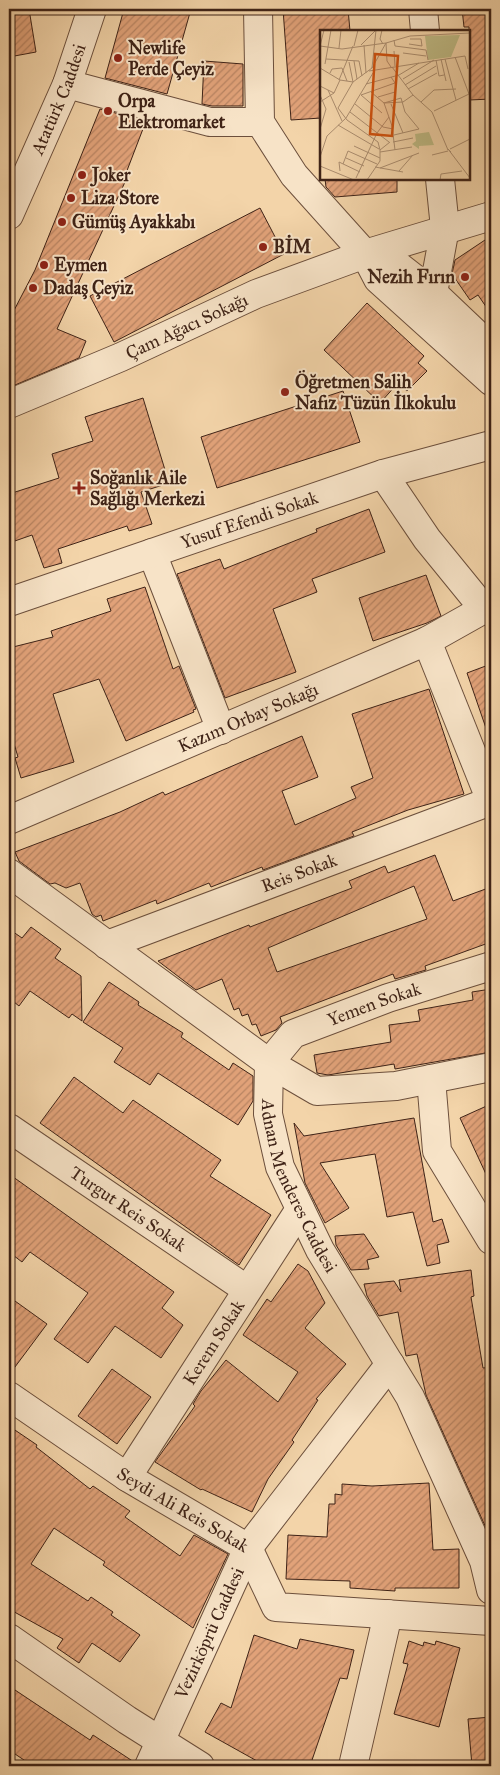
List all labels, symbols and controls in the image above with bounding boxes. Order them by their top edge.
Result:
inset map [320,30,470,180]
place label: Newlife Perde Çeyiz [128,37,214,81]
street label: Atatürk Caddesi [26,41,91,159]
marker: Newlife Perde Çeyiz [112,52,124,64]
place label: Orpa Elektromarket [118,90,226,133]
marker: Orpa Elektromarket [102,105,114,117]
place label: Joker [90,164,132,187]
marker: Joker [76,169,88,181]
place label: Liza Store [81,187,160,209]
marker: Liza Store [65,192,77,204]
place label: Gümüş Ayakkabı [72,211,196,234]
marker: Gümüş Ayakkabı [56,216,68,228]
place label: BİM [273,234,312,258]
marker: BİM [257,241,269,253]
place label: Eymen [54,254,108,277]
marker: Eymen [38,259,50,271]
place label: Nezih Fırın [367,266,455,288]
marker: Nezih Fırın [459,271,471,283]
place label: Dadaş Çeyiz [43,277,134,300]
marker: Dadaş Çeyiz [27,282,39,294]
street label: Çam Ağacı Sokağı [122,288,251,364]
place label: Öğretmen Salih Nafız Tüzün İlkokulu [295,370,457,414]
marker: Öğretmen Salih Nafız Tüzün İlkokulu [279,386,291,398]
place label: Soğanlık Aile Sağlığı Merkezi [90,467,206,511]
marker: Soğanlık Aile Sağlığı Merkezi [72,481,86,495]
street label: Yusuf Efendi Sokak [178,486,321,553]
street label: Kazım Orbay Sokağı [175,678,322,757]
street label: Reis Sokak [258,849,341,897]
street label: Yemen Sokak [324,977,424,1031]
street label: Adnan Menderes Caddesi [257,1098,342,1277]
street label: Turgut Reis Sokak [66,1162,191,1257]
street label: Kerem Sokak [178,1295,250,1389]
street label: Seydi Ali Reis Sokak [113,1462,253,1557]
street label: Vezirköprü Caddesi [170,1564,249,1703]

